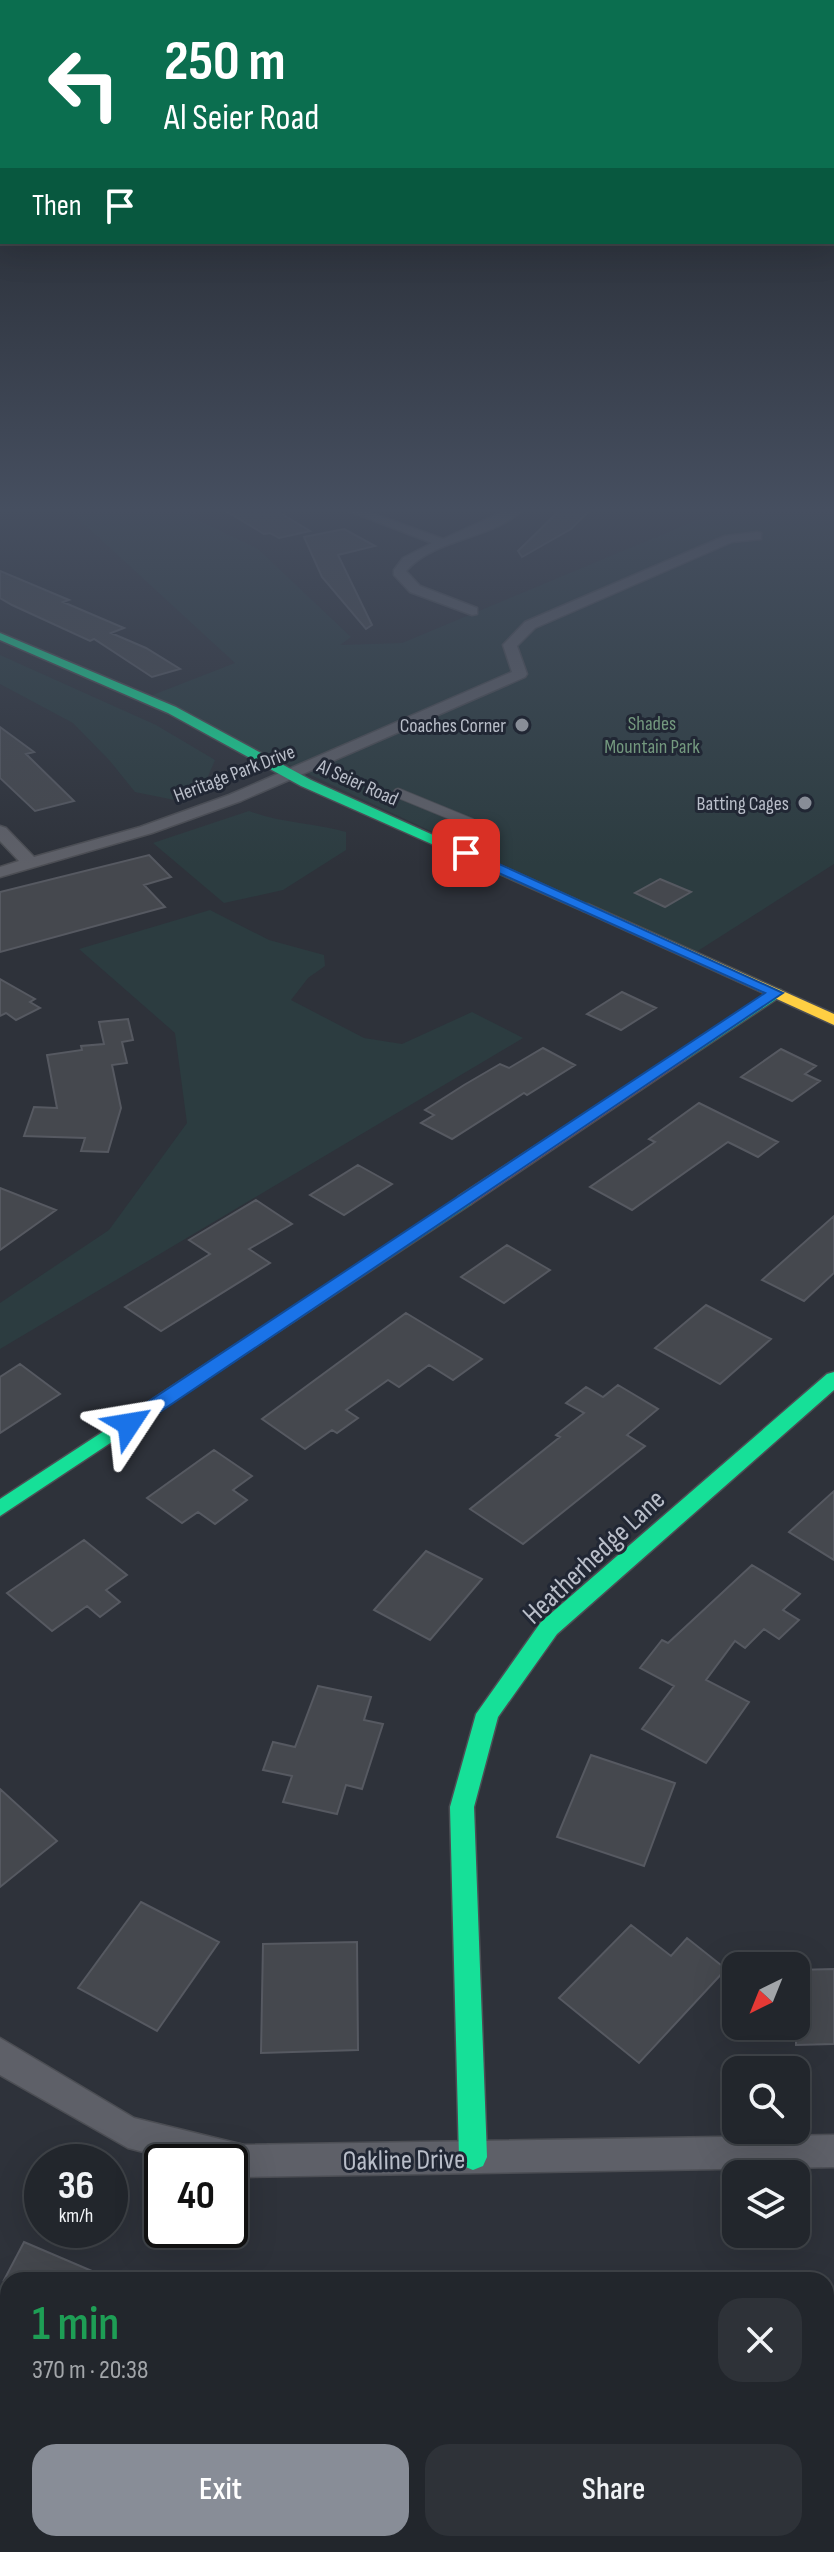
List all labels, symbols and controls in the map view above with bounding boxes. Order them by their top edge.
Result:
text: 250 m [164,29,286,96]
icon: left [32,32,136,136]
text: Al Seier Road [164,97,319,140]
icon: arrive [98,184,142,228]
text: Then [32,188,82,224]
park label: Shades Mountain Park [604,712,700,759]
place label: Coaches Corner [400,714,506,738]
marker: Coaches Corner [513,716,531,734]
street label: Heritage Park Drive [170,740,298,808]
street label: Al Seier Road [312,754,402,811]
place label: Batting Cages [697,792,789,816]
marker: Batting Cages [796,794,814,812]
pin [432,819,500,887]
icon: arrive [444,831,488,875]
position arrow [87,1382,171,1466]
street label: Heatherhedge Lane [516,1483,672,1631]
north arrow [722,1952,810,2040]
map controls [722,1952,810,2248]
button: search [722,2056,810,2144]
street label: Oakline Drive [342,2143,466,2178]
speed limit sign: 40 [144,2144,248,2248]
button: layers [722,2160,810,2248]
text: 36 [58,2162,94,2210]
text: km/h [59,2204,93,2228]
text: 1 min [32,2296,119,2353]
button: close [718,2298,802,2382]
text: 370 m · 20:38 [32,2355,148,2386]
button: Exit [32,2444,409,2536]
button: Share [425,2444,802,2536]

